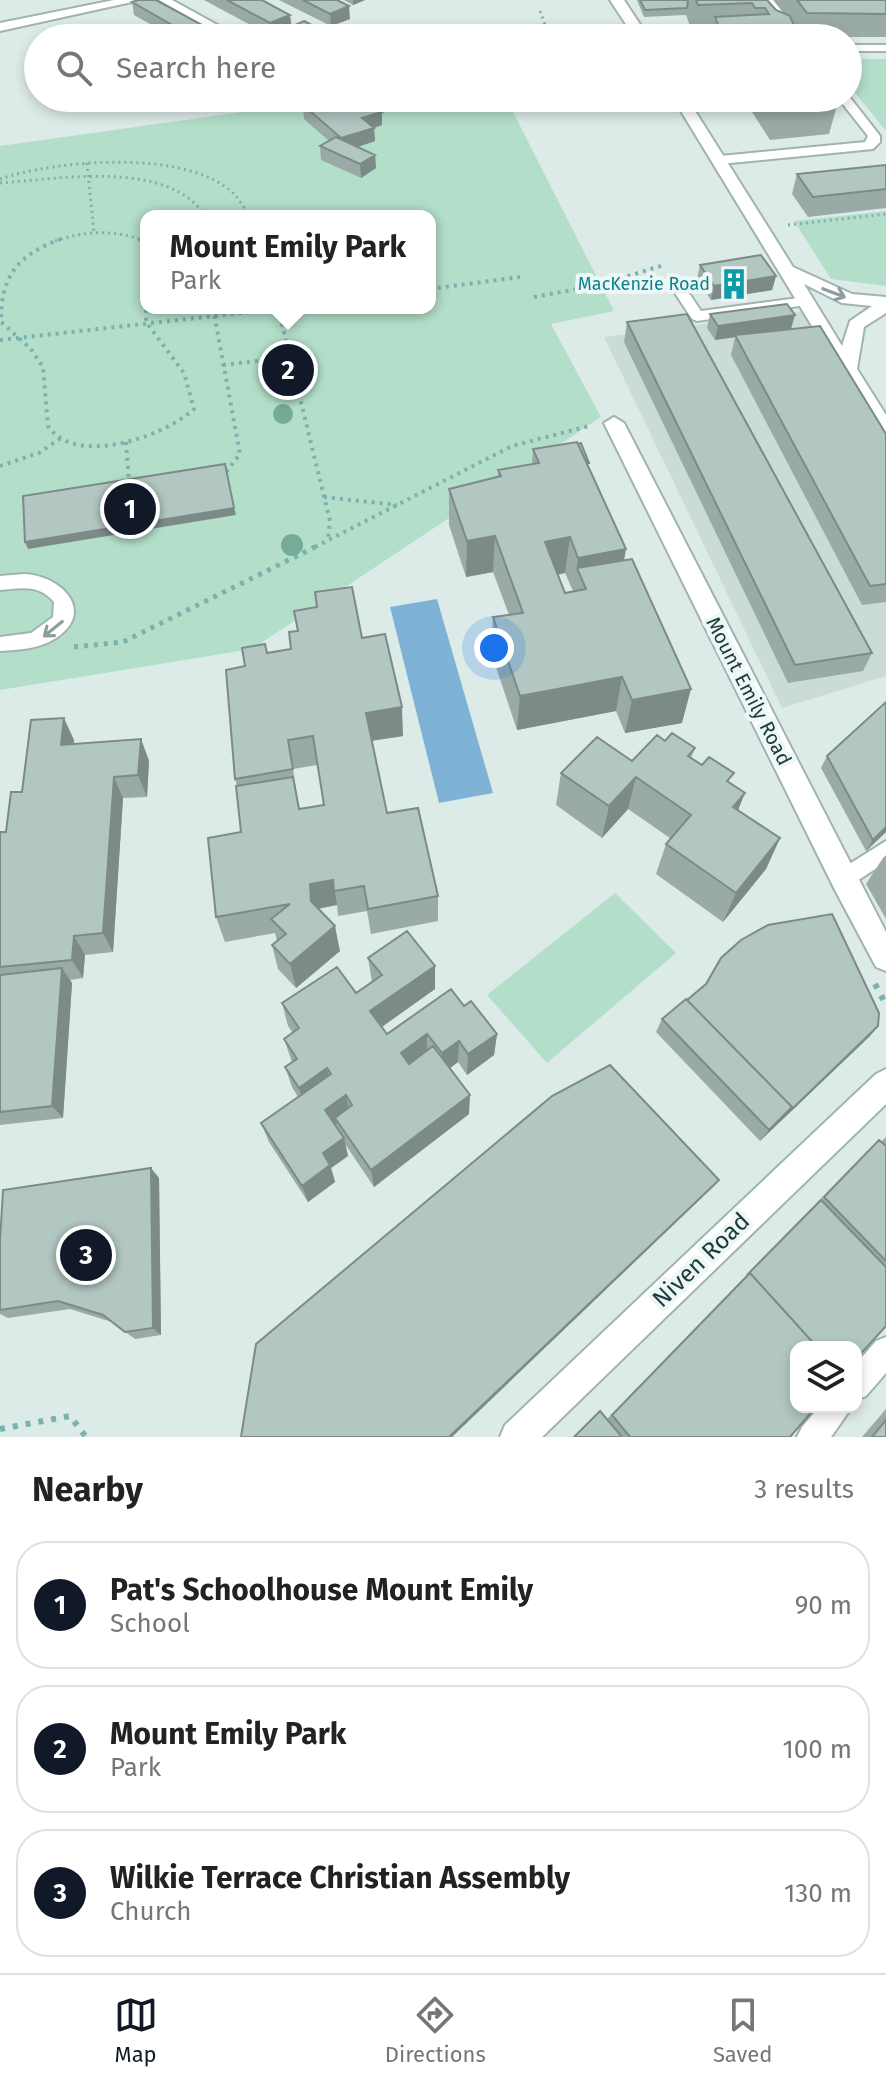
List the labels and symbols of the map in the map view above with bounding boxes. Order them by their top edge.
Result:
building icon: MacKenzie Road [717,267,751,301]
place label: MacKenzie Road [578,273,710,295]
one-way arrow [821,287,846,301]
pin: 2 [262,340,314,400]
pin: 1 [104,479,156,539]
street label: Mount Emily Road [701,613,797,769]
one-way arrow [42,619,63,637]
your location [474,628,514,668]
street label: Niven Road [647,1207,755,1313]
pin: 3 [60,1225,112,1285]

